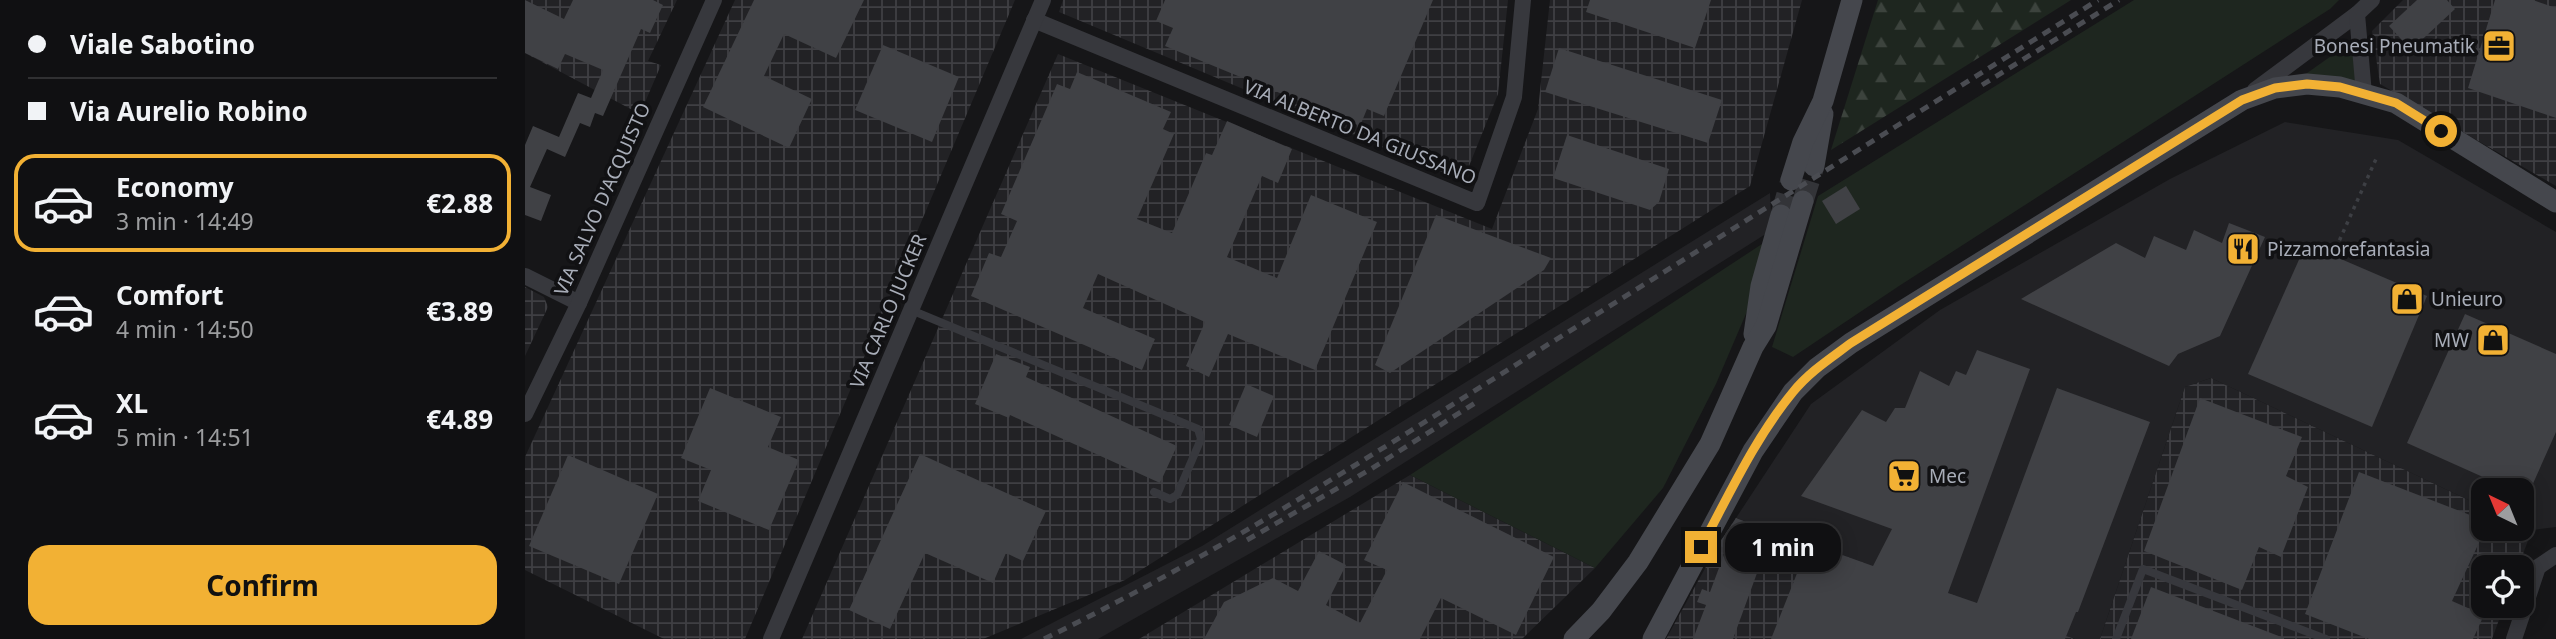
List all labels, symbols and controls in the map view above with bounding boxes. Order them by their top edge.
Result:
text: Viale Sabotino [70,26,255,62]
office icon: Bonesi Pneumatik [2480,27,2518,65]
place label: Bonesi Pneumatik [2314,33,2475,59]
street label: VIA ALBERTO DA GIUSSANO [1240,73,1480,191]
text: Via Aurelio Robino [70,93,308,129]
street label: VIA SALVO D'ACQUISTO [548,98,656,300]
route start [2425,115,2457,147]
text: Economy [116,169,234,205]
icon: car [32,172,95,235]
text: €2.88 [426,185,493,221]
text: 3 min · 14:49 [116,205,254,237]
street label: VIA CARLO JUCKER [844,230,932,392]
restaurant icon: Pizzamorefantasia [2224,230,2262,268]
place label: Pizzamorefantasia [2267,236,2430,262]
text: Comfort [116,277,224,313]
icon: car [32,280,95,343]
shop icon: Unieuro [2388,280,2426,318]
place label: Unieuro [2431,286,2503,312]
text: €3.89 [426,293,493,329]
text: 4 min · 14:50 [116,313,254,345]
shop icon: MW [2474,321,2512,359]
place label: MW [2434,327,2469,353]
text: XL [116,385,148,421]
icon: car [32,388,95,451]
text: €4.89 [426,401,493,437]
text: 5 min · 14:51 [116,421,254,453]
supermarket icon: Mec [1885,457,1923,495]
place label: Mec [1929,463,1966,489]
north arrow [2471,478,2534,541]
map controls [2471,478,2534,618]
callout: 1 min [1725,522,1841,572]
route end [1685,531,1717,563]
text: 1 min [1751,531,1815,563]
button: Confirm [28,545,497,625]
button: locate [2471,555,2534,618]

